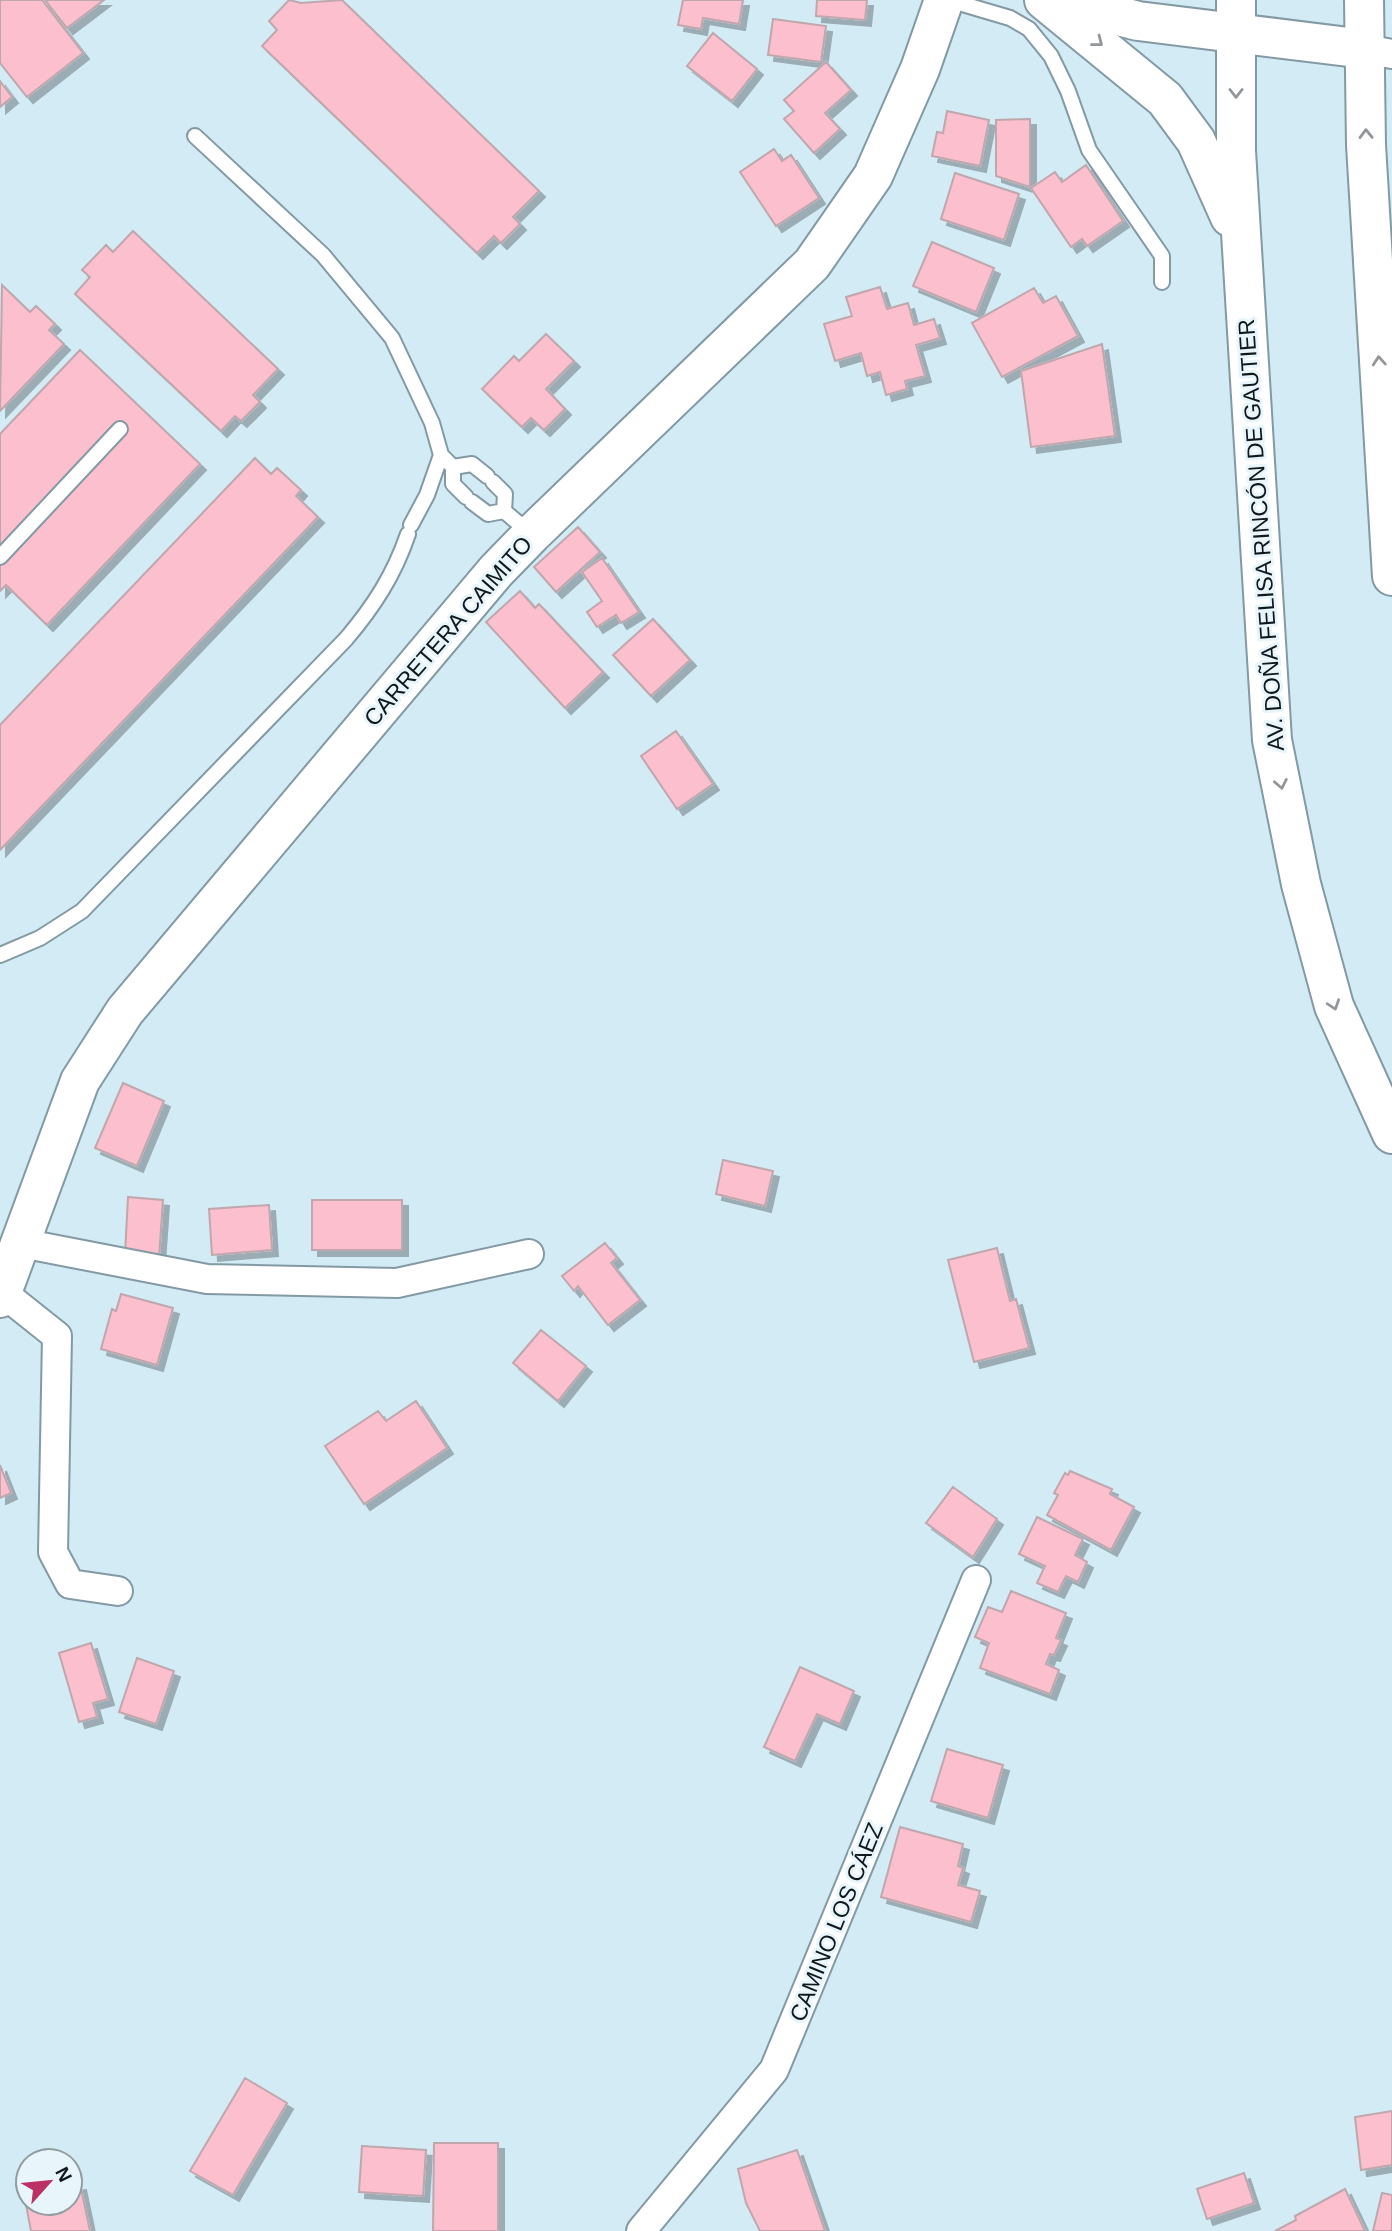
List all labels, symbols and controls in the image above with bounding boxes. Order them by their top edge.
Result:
one-way arrow [1090,33,1102,46]
one-way arrow [1228,88,1244,98]
one-way arrow [1359,129,1374,140]
street label: AV. DOÑA FELISA RINCÓN DE GAUTIER [1233,318,1289,752]
one-way arrow [1371,356,1386,367]
street label: CARRETERA CAIMITO [359,531,537,731]
one-way arrow [1272,778,1287,790]
one-way arrow [1326,998,1340,1010]
street label: CAMINO LOS CÁEZ [784,1819,888,2025]
north arrow [14,2147,84,2217]
text: N [51,2164,76,2185]

